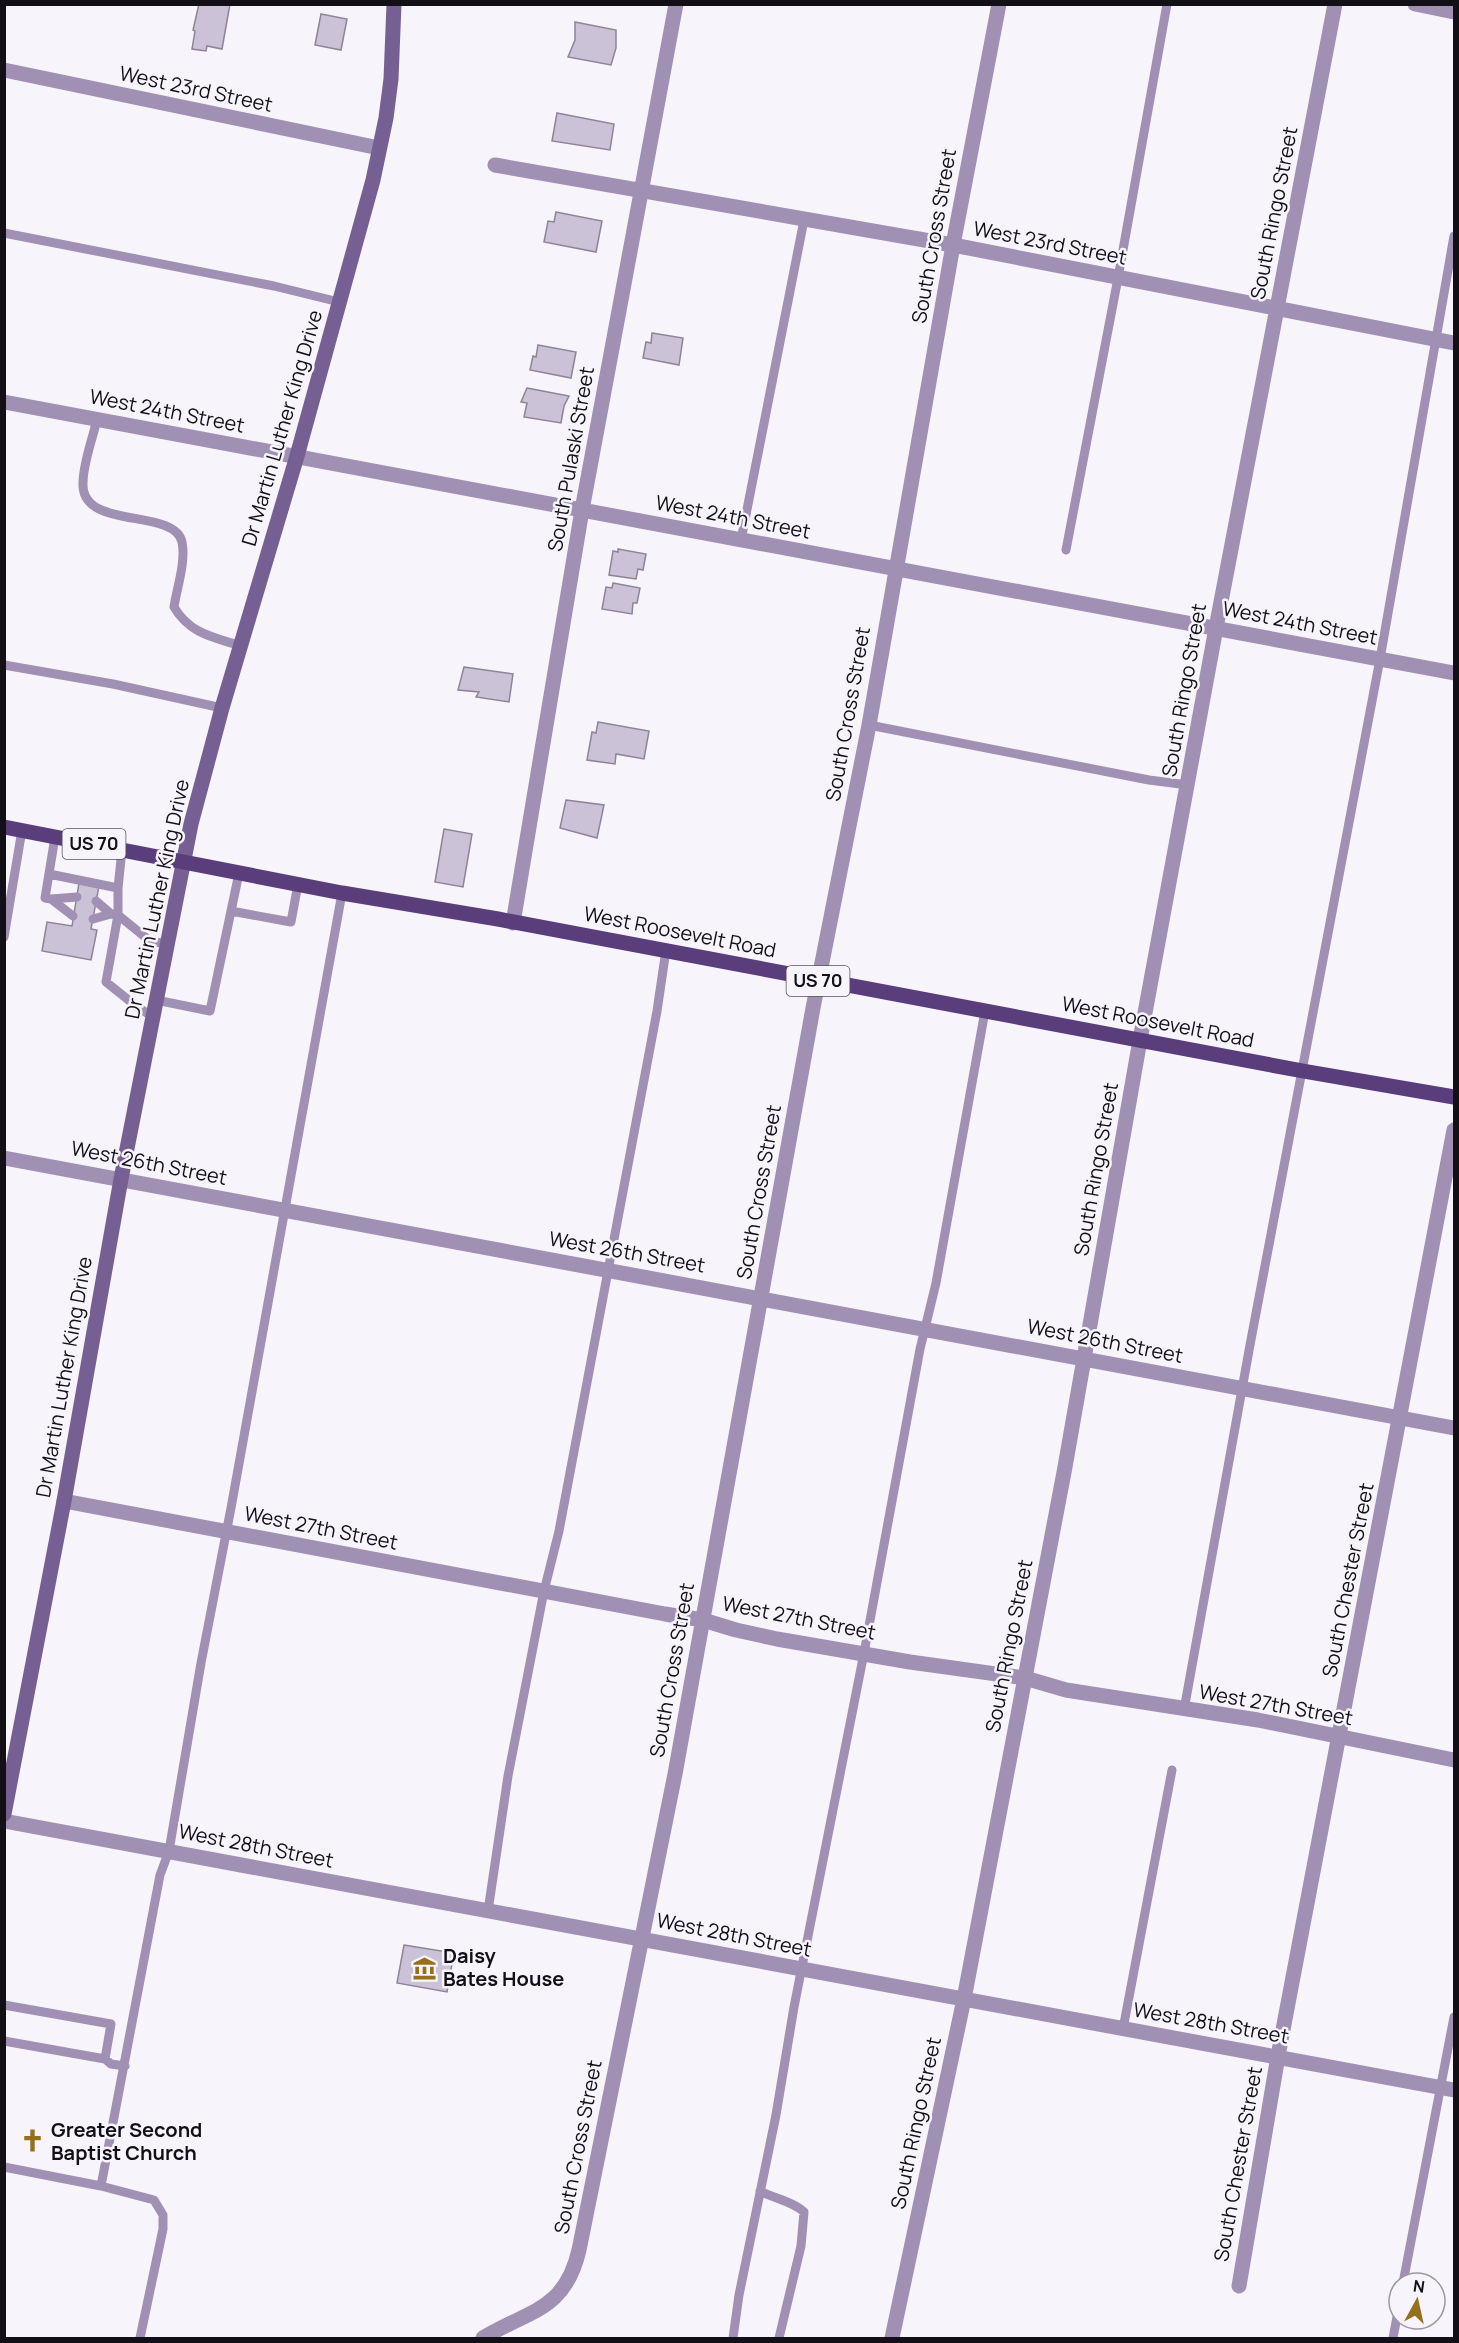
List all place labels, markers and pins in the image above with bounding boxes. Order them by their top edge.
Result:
place label: Daisy Bates House [443,1942,564,1992]
museum icon: Daisy Bates House [412,1955,438,1981]
place label: Greater Second Baptist Church [51,2116,202,2166]
church icon: Greater Second Baptist Church [20,2128,46,2154]

